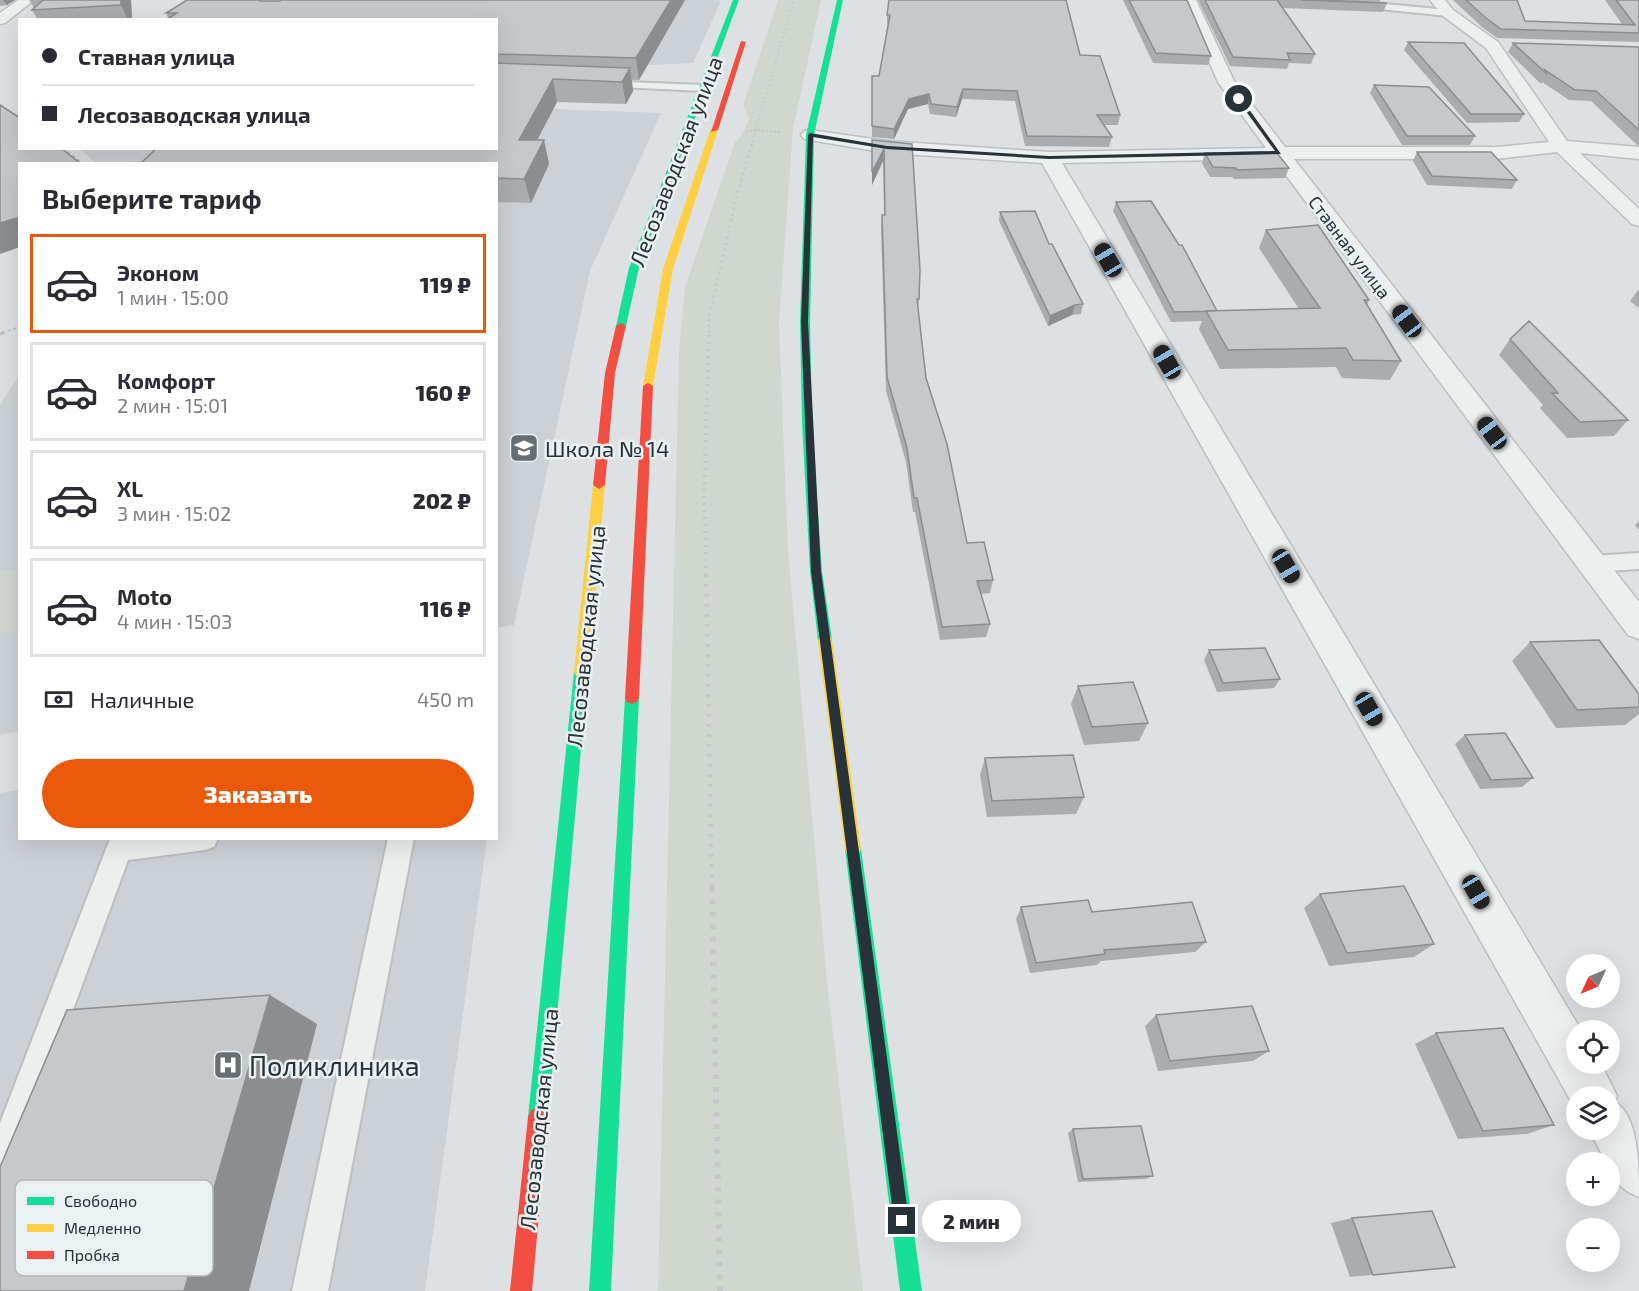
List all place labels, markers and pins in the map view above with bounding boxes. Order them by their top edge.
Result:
school or university icon: Школа № 14 [508,432,540,464]
place label: Школа № 14 [545,435,670,461]
hospital icon: Поликлиника [212,1049,244,1081]
place label: Поликлиника [249,1049,420,1081]

